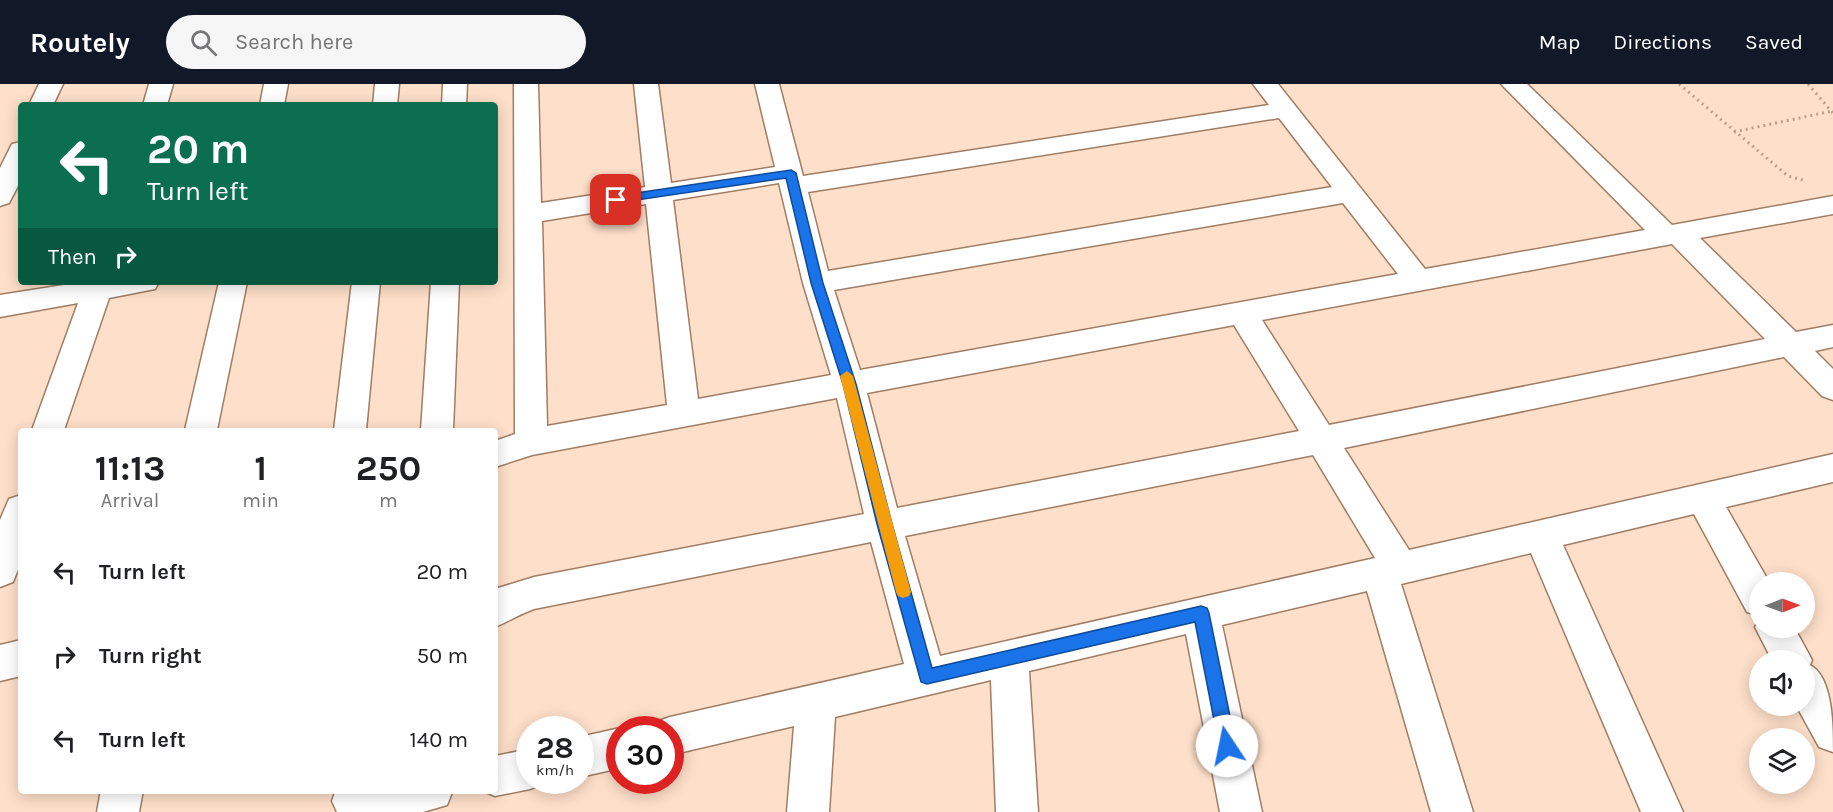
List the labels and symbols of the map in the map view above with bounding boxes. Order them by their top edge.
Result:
pin [590,174,641,225]
north arrow [1749,572,1815,638]
position arrow [1195,714,1259,778]
speed limit sign: 30 [606,716,684,794]

